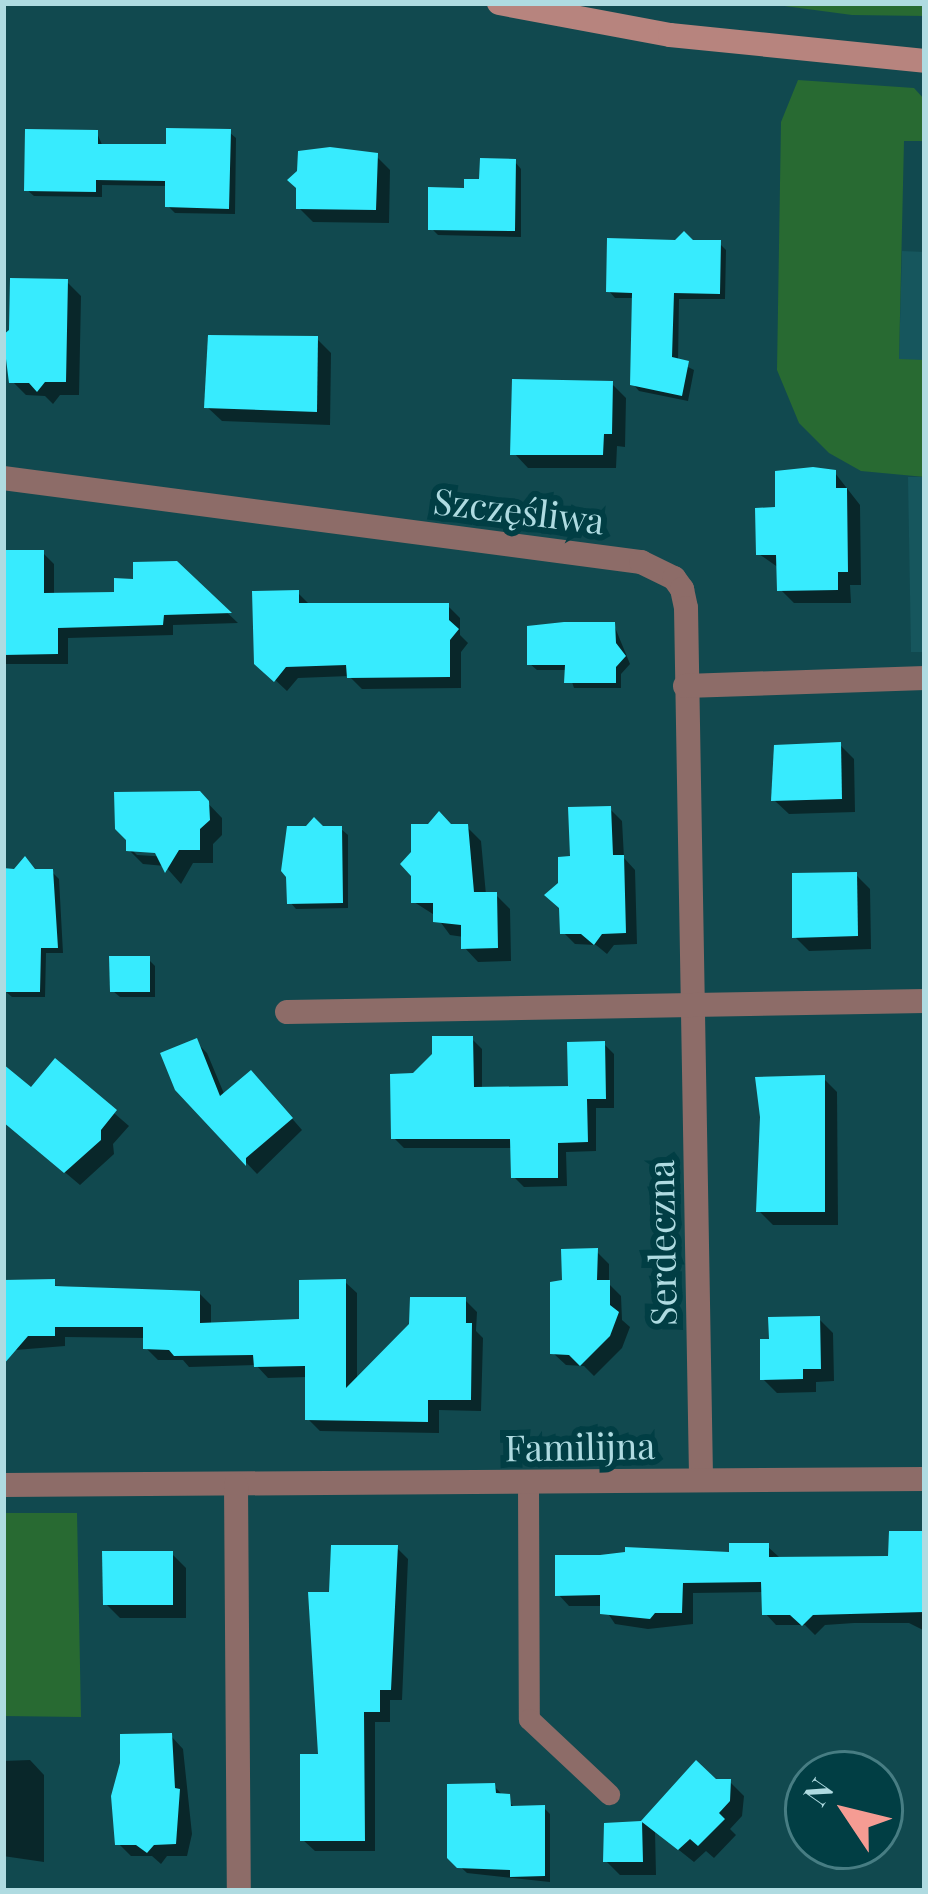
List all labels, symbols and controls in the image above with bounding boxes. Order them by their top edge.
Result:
street label: Szczęśliwa [431,478,607,542]
street label: Serdeczna [638,1160,684,1326]
street label: Familijna [504,1423,656,1469]
north arrow [784,1750,904,1870]
text: N [792,1769,842,1813]

